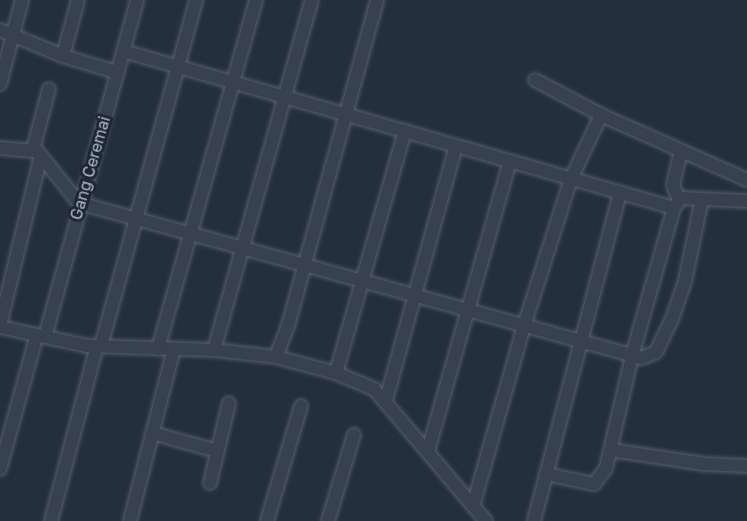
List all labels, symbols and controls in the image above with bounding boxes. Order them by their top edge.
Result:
street label: Gang Ceremai [66,114,114,222]

